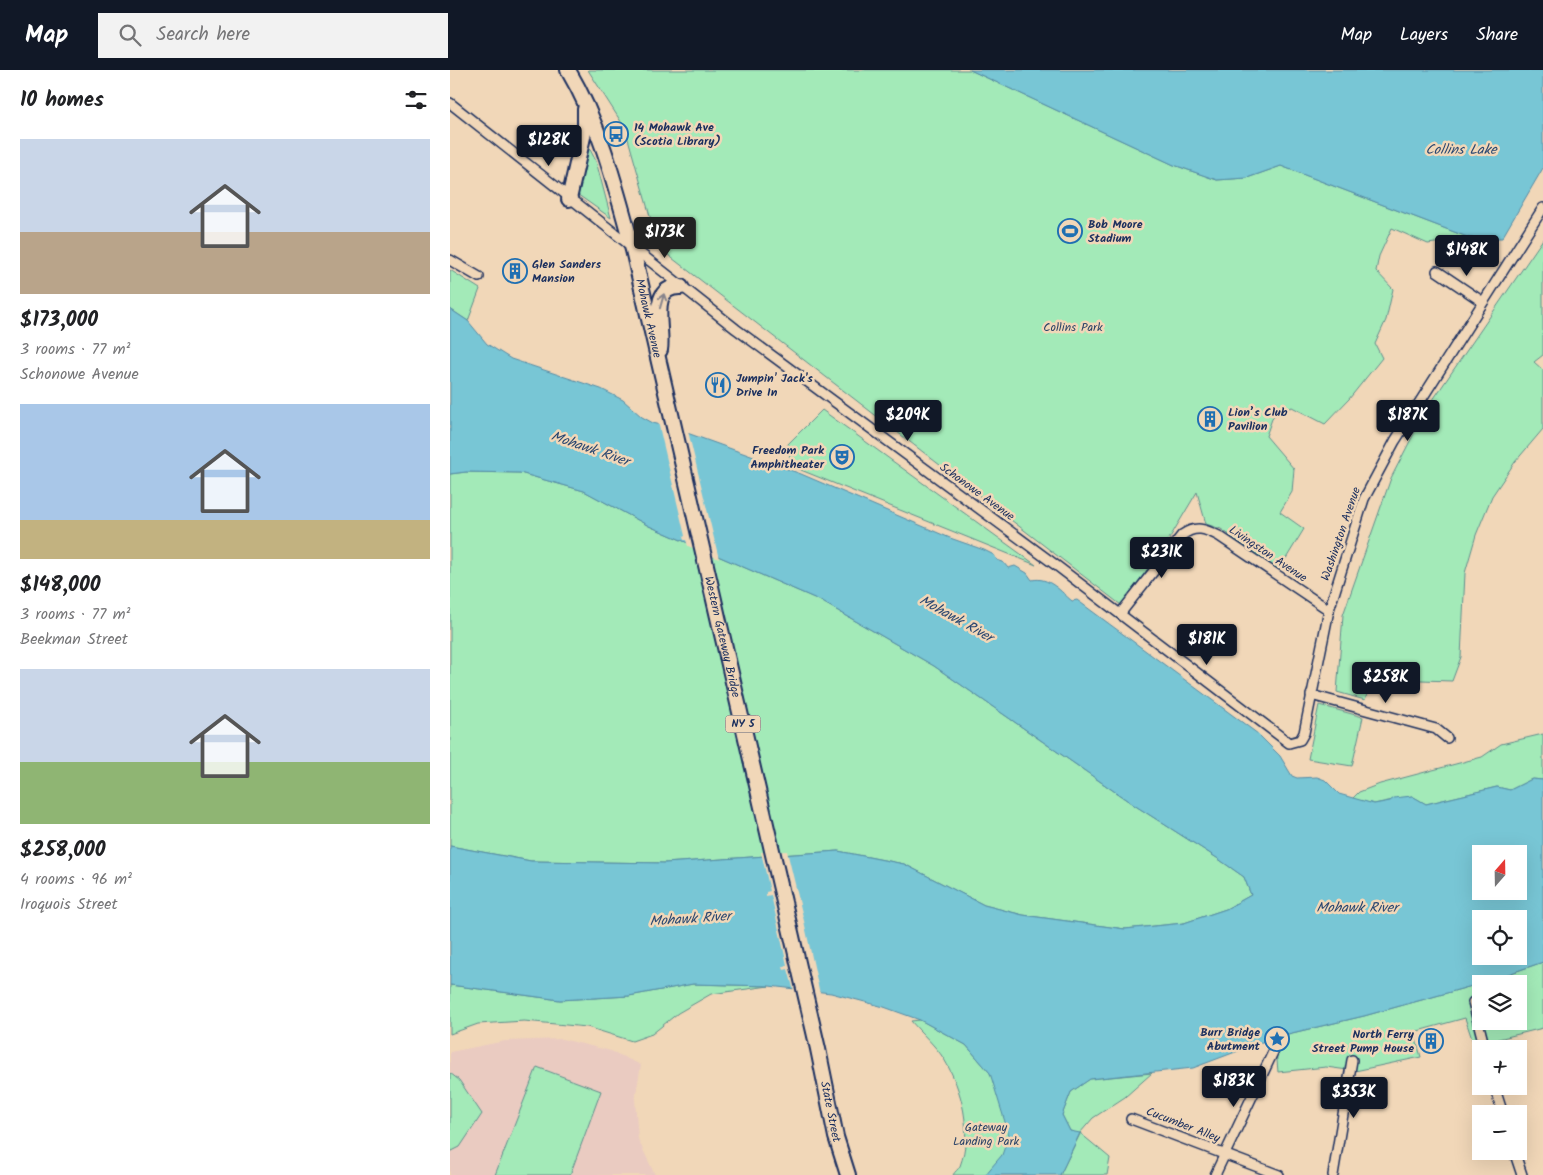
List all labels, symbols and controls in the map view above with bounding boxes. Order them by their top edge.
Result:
search box [98,13,448,58]
text: Map [25,16,68,55]
text: Search here [156,20,250,50]
icon: search [116,21,144,49]
text: Map [1341,21,1372,50]
text: Layers [1400,21,1448,50]
text: Share [1476,21,1518,50]
text: 10 homes [20,84,104,117]
icon: filters [402,86,430,114]
place label: 14 Mohawk Ave (Scotia Library) [634,118,721,151]
bus stop icon: 14 Mohawk Ave (Scotia Library) [603,121,629,147]
pin: $128K [514,124,584,167]
text: $128K [528,128,570,153]
water label: Collins Lake [1425,139,1498,161]
icon: home [180,171,270,261]
place label: Bob Moore Stadium [1088,215,1143,248]
pin: $173K [630,216,700,259]
sports icon: Bob Moore Stadium [1057,218,1083,244]
text: $173K [645,220,685,245]
pin: $148K [1432,234,1502,277]
text: $148K [1446,238,1488,263]
place label: Glen Sanders Mansion [532,255,602,288]
building icon: Glen Sanders Mansion [502,258,528,284]
street label: Mohawk Avenue [630,277,667,360]
one-way arrow [657,293,667,309]
text: $173,000 [20,304,98,337]
park label: Collins Park [1043,318,1103,337]
text: 3 rooms · 77 m² [20,337,130,362]
text: Schonowe Avenue [20,362,139,387]
place label: Jumpin' Jack's Drive In [736,369,813,402]
restaurant icon: Jumpin' Jack's Drive In [705,372,731,398]
pin: $209K [873,400,943,442]
pin: $187K [1373,400,1443,442]
text: $209K [886,403,930,428]
place label: Lion’s Club Pavilion [1228,403,1288,436]
text: $187K [1388,403,1428,428]
building icon: Lion’s Club Pavilion [1197,406,1223,432]
water label: Mohawk River [548,425,635,474]
icon: home [180,436,270,526]
place label: Freedom Park Amphitheater [751,441,825,474]
theatre icon: Freedom Park Amphitheater [829,444,855,470]
street label: Schonowe Avenue [935,458,1019,526]
street label: Washington Avenue [1316,484,1366,583]
street label: Livingston Avenue [1225,521,1312,588]
pin: $231K [1127,536,1197,579]
text: $231K [1141,540,1183,565]
text: $148,000 [20,569,100,602]
street label: Western Gateway Bridge [699,574,746,700]
water label: Mohawk River [915,590,1000,650]
text: 3 rooms · 77 m² [20,602,130,627]
pin: $181K [1172,624,1242,666]
text: Beekman Street [20,627,128,652]
text: $181K [1188,627,1226,652]
pin: $258K [1351,662,1421,704]
text: $258K [1363,665,1409,690]
icon: home [180,701,270,791]
road number: NY 5 [726,716,760,732]
text: $258,000 [20,834,106,867]
north arrow [1472,845,1528,900]
map controls [1472,845,1527,1160]
text: 4 rooms · 96 m² [20,867,132,892]
text: Iroquois Street [20,892,118,917]
water label: Mohawk River [1316,897,1401,919]
water label: Mohawk River [649,905,735,933]
button: locate [1472,910,1527,965]
button: layers [1472,975,1527,1030]
place label: Burr Bridge Abutment [1200,1023,1261,1056]
place label: North Ferry Street Pump House [1312,1025,1415,1058]
place icon: Burr Bridge Abutment [1264,1026,1290,1052]
building icon: North Ferry Street Pump House [1418,1028,1444,1054]
button: + [1472,1040,1527,1095]
pin: $183K [1199,1066,1269,1108]
text: $183K [1213,1069,1255,1094]
pin: $353K [1319,1076,1389,1119]
street label: State Street [815,1079,847,1145]
text: $353K [1332,1080,1376,1105]
street label: Cucumber Alley [1143,1102,1223,1148]
button: − [1472,1105,1527,1160]
park label: Gateway Landing Park [953,1118,1019,1151]

